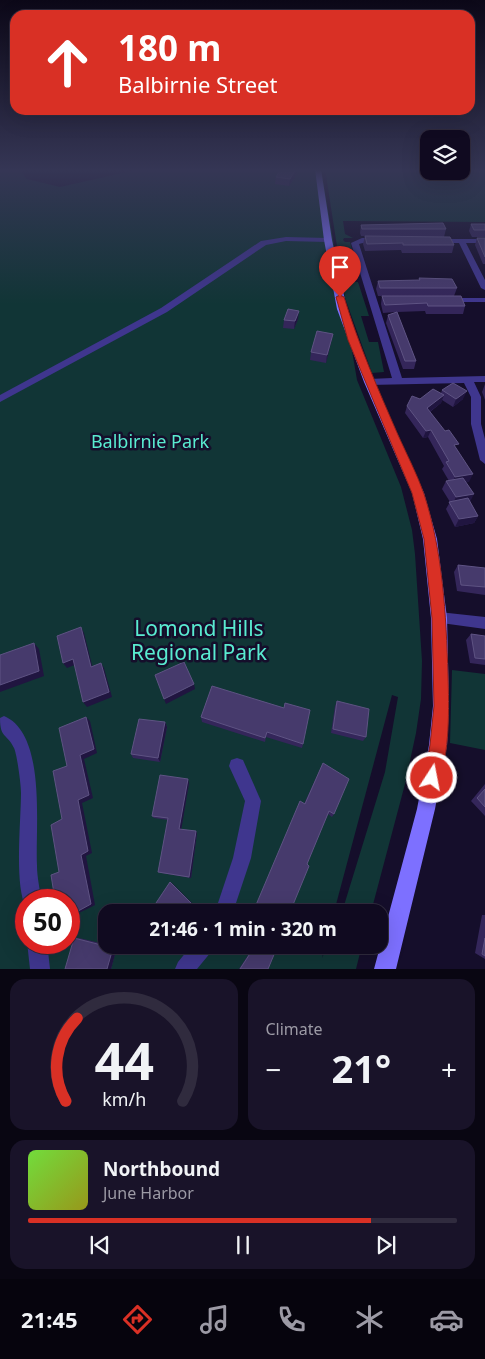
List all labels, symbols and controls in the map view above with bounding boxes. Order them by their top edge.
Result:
text: 180 m [118,24,221,71]
icon: ahead [35,30,100,95]
text: Balbirnie Street [118,69,277,99]
map controls [420,130,470,180]
button: layers [420,130,470,180]
pin [319,246,361,297]
icon: arrive [326,253,354,281]
park label: Balbirnie Park [91,429,209,453]
park label: Lomond Hills Regional Park [131,614,268,666]
position arrow [405,751,457,803]
speed limit sign: 50 [15,889,80,954]
text: 21:46 · 1 min · 320 m [149,916,337,942]
text: Climate [266,1018,323,1040]
text: 44 [94,1024,154,1095]
text: 21° [331,1042,391,1094]
text: − [266,1050,282,1088]
text: + [441,1050,457,1088]
text: km/h [102,1087,146,1111]
text: Northbound [103,1156,220,1182]
text: June Harbor [103,1182,194,1204]
icon: previous [86,1231,114,1259]
icon: pause [229,1231,257,1259]
icon: next [372,1231,400,1259]
icon: directions [120,1302,155,1337]
icon: music [197,1302,232,1337]
icon: phone [274,1302,309,1337]
icon: climate [352,1302,387,1337]
icon: car [429,1302,464,1337]
text: 21:45 [21,1304,78,1334]

